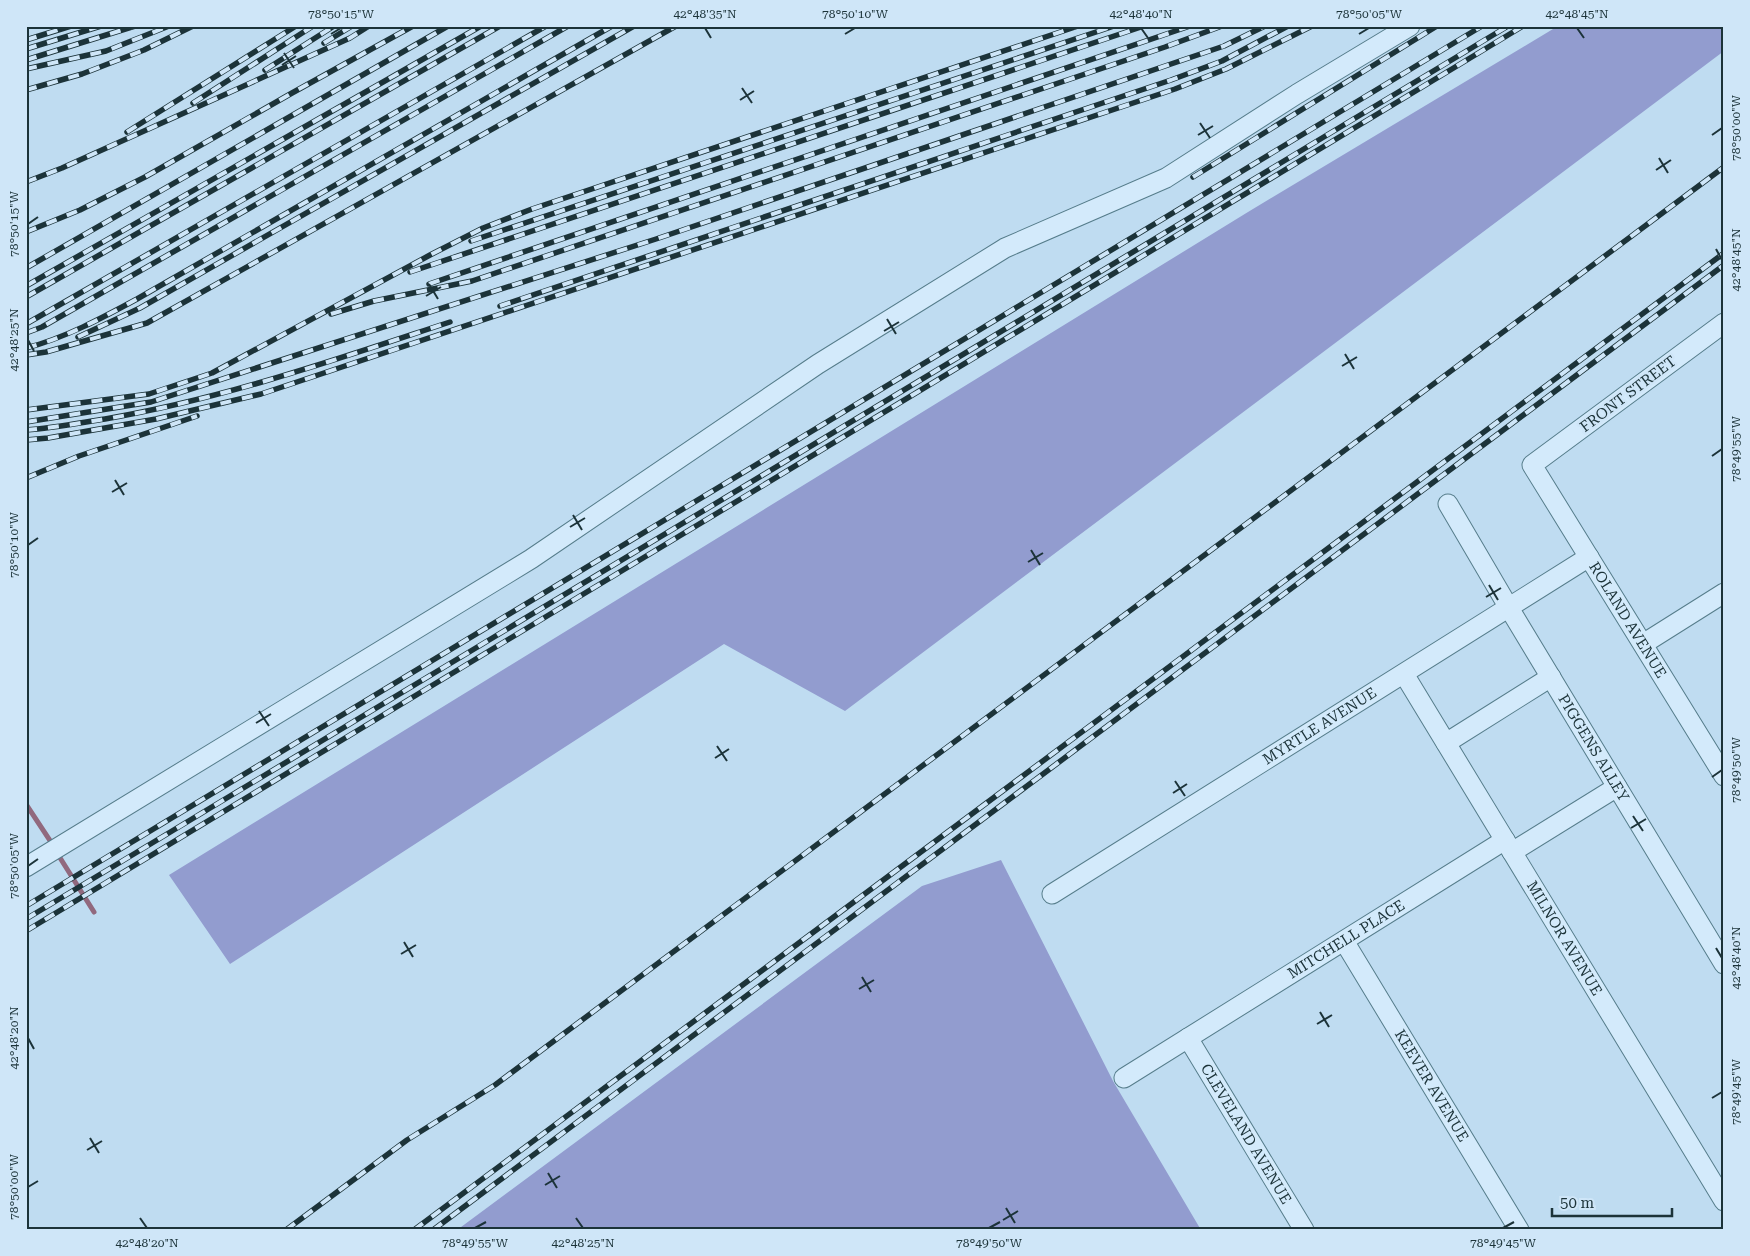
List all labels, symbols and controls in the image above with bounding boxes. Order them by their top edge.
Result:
text: 78°50'15"W [308,7,375,21]
text: 42°48'35"N [673,7,737,21]
text: 78°50'10"W [822,7,889,21]
text: 42°48'40"N [1109,7,1173,21]
text: 78°50'05"W [1336,7,1403,21]
text: 42°48'45"N [1545,7,1609,21]
text: 78°50'00"W [1729,94,1743,161]
text: 78°50'15"W [7,190,21,257]
text: 42°48'45"N [1729,228,1743,292]
text: 42°48'25"N [7,308,21,372]
street label: FRONT STREET [1576,352,1680,436]
text: 78°49'55"W [1729,415,1743,482]
text: 78°50'10"W [7,511,21,578]
street label: ROLAND AVENUE [1585,559,1670,681]
street label: MYRTLE AVENUE [1259,684,1380,768]
street label: PIGGENS ALLEY [1554,691,1633,805]
text: 78°49'50"W [1729,736,1743,803]
text: 78°50'05"W [7,832,21,899]
street label: MILNOR AVENUE [1523,878,1606,999]
street label: MITCHELL PLACE [1284,896,1408,982]
text: 42°48'40"N [1729,926,1743,990]
text: 42°48'20"N [7,1006,21,1070]
street label: KEEVER AVENUE [1391,1026,1472,1145]
text: 78°49'45"W [1729,1058,1743,1125]
street label: CLEVELAND AVENUE [1197,1061,1295,1207]
text: 78°50'00"W [7,1153,21,1220]
scale bar [1552,1186,1672,1218]
text: 50 m [1560,1194,1595,1212]
text: 42°48'20"N [115,1236,179,1250]
text: 78°49'55"W [442,1236,509,1250]
text: 42°48'25"N [551,1236,615,1250]
text: 78°49'50"W [956,1236,1023,1250]
text: 78°49'45"W [1470,1236,1537,1250]

